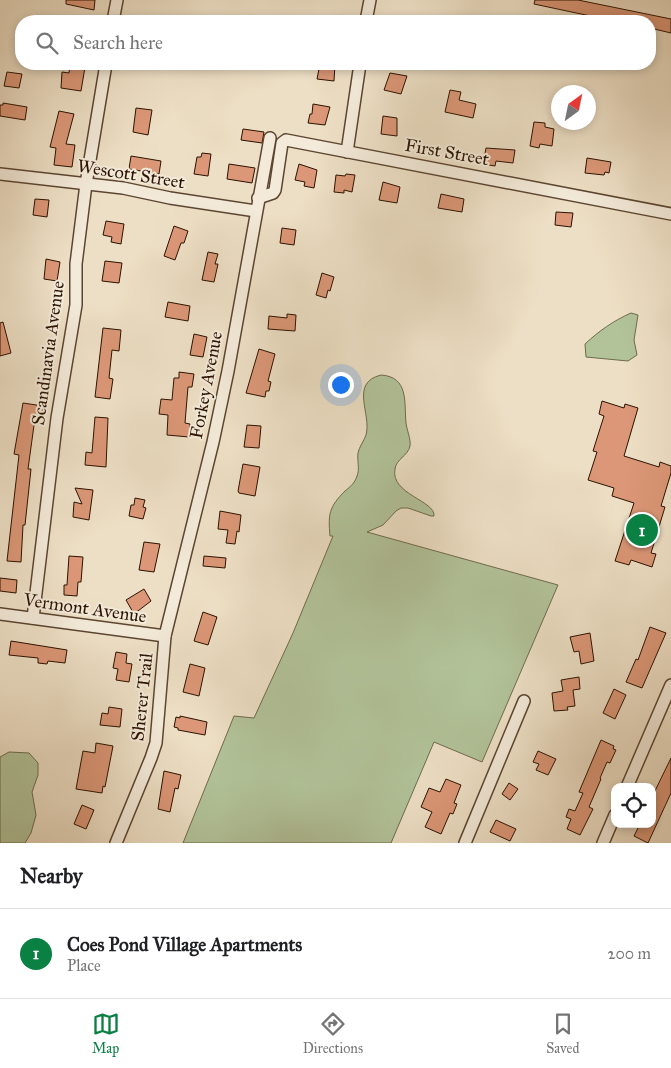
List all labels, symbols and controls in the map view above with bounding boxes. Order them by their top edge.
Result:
search box [15,15,656,70]
icon: search [33,29,61,57]
text: Search here [73,31,163,54]
north arrow [551,85,596,130]
street label: First Street [403,134,491,170]
street label: Wescott Street [76,155,187,193]
street label: Scandinavia Avenue [27,279,69,427]
street label: Forkey Avenue [185,329,227,441]
your location [328,372,354,398]
pin: 1 [626,511,658,549]
street label: Vermont Avenue [21,588,148,628]
street label: Sherer Trail [126,652,158,742]
map controls [611,783,656,828]
button: locate [611,783,656,828]
text: Nearby [20,863,83,889]
text: Coes Pond Village Apartments [67,933,302,956]
text: 1 [33,944,39,963]
text: 200 m [608,944,651,963]
text: Place [67,956,101,975]
tab: Map [92,1010,120,1057]
tab: Directions [303,1010,363,1057]
tab: Saved [546,1010,579,1057]

